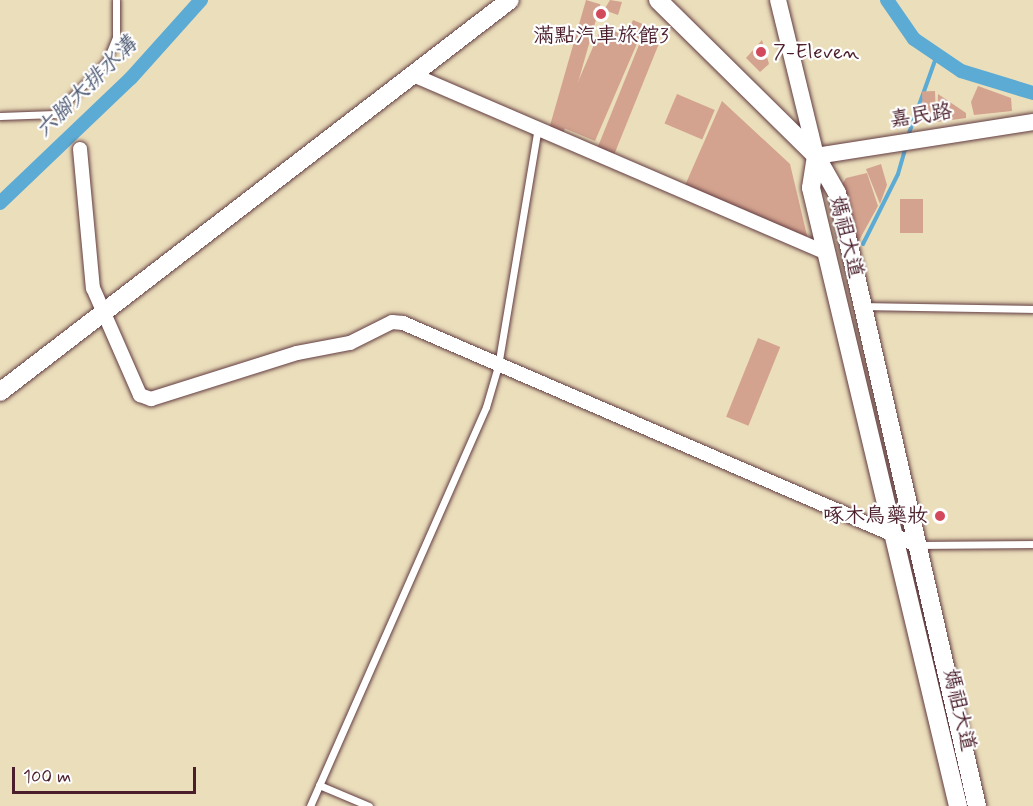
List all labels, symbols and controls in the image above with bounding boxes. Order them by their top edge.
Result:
marker: 滿點汽車旅館3 [594,7,608,21]
place label: 滿點汽車旅館3 [533,23,669,49]
water label: 六腳大排水溝 [31,32,143,144]
place label: 7-Eleven [773,39,859,65]
marker: 7-Eleven [754,45,768,59]
street label: 嘉民路 [888,99,954,133]
street label: 媽祖大道 [824,193,868,281]
place label: 啄木鳥藥妝 [823,503,928,529]
marker: 啄木鳥藥妝 [933,509,947,523]
street label: 媽祖大道 [937,666,981,754]
scale bar [15,755,200,793]
text: 100 m [23,765,71,789]

